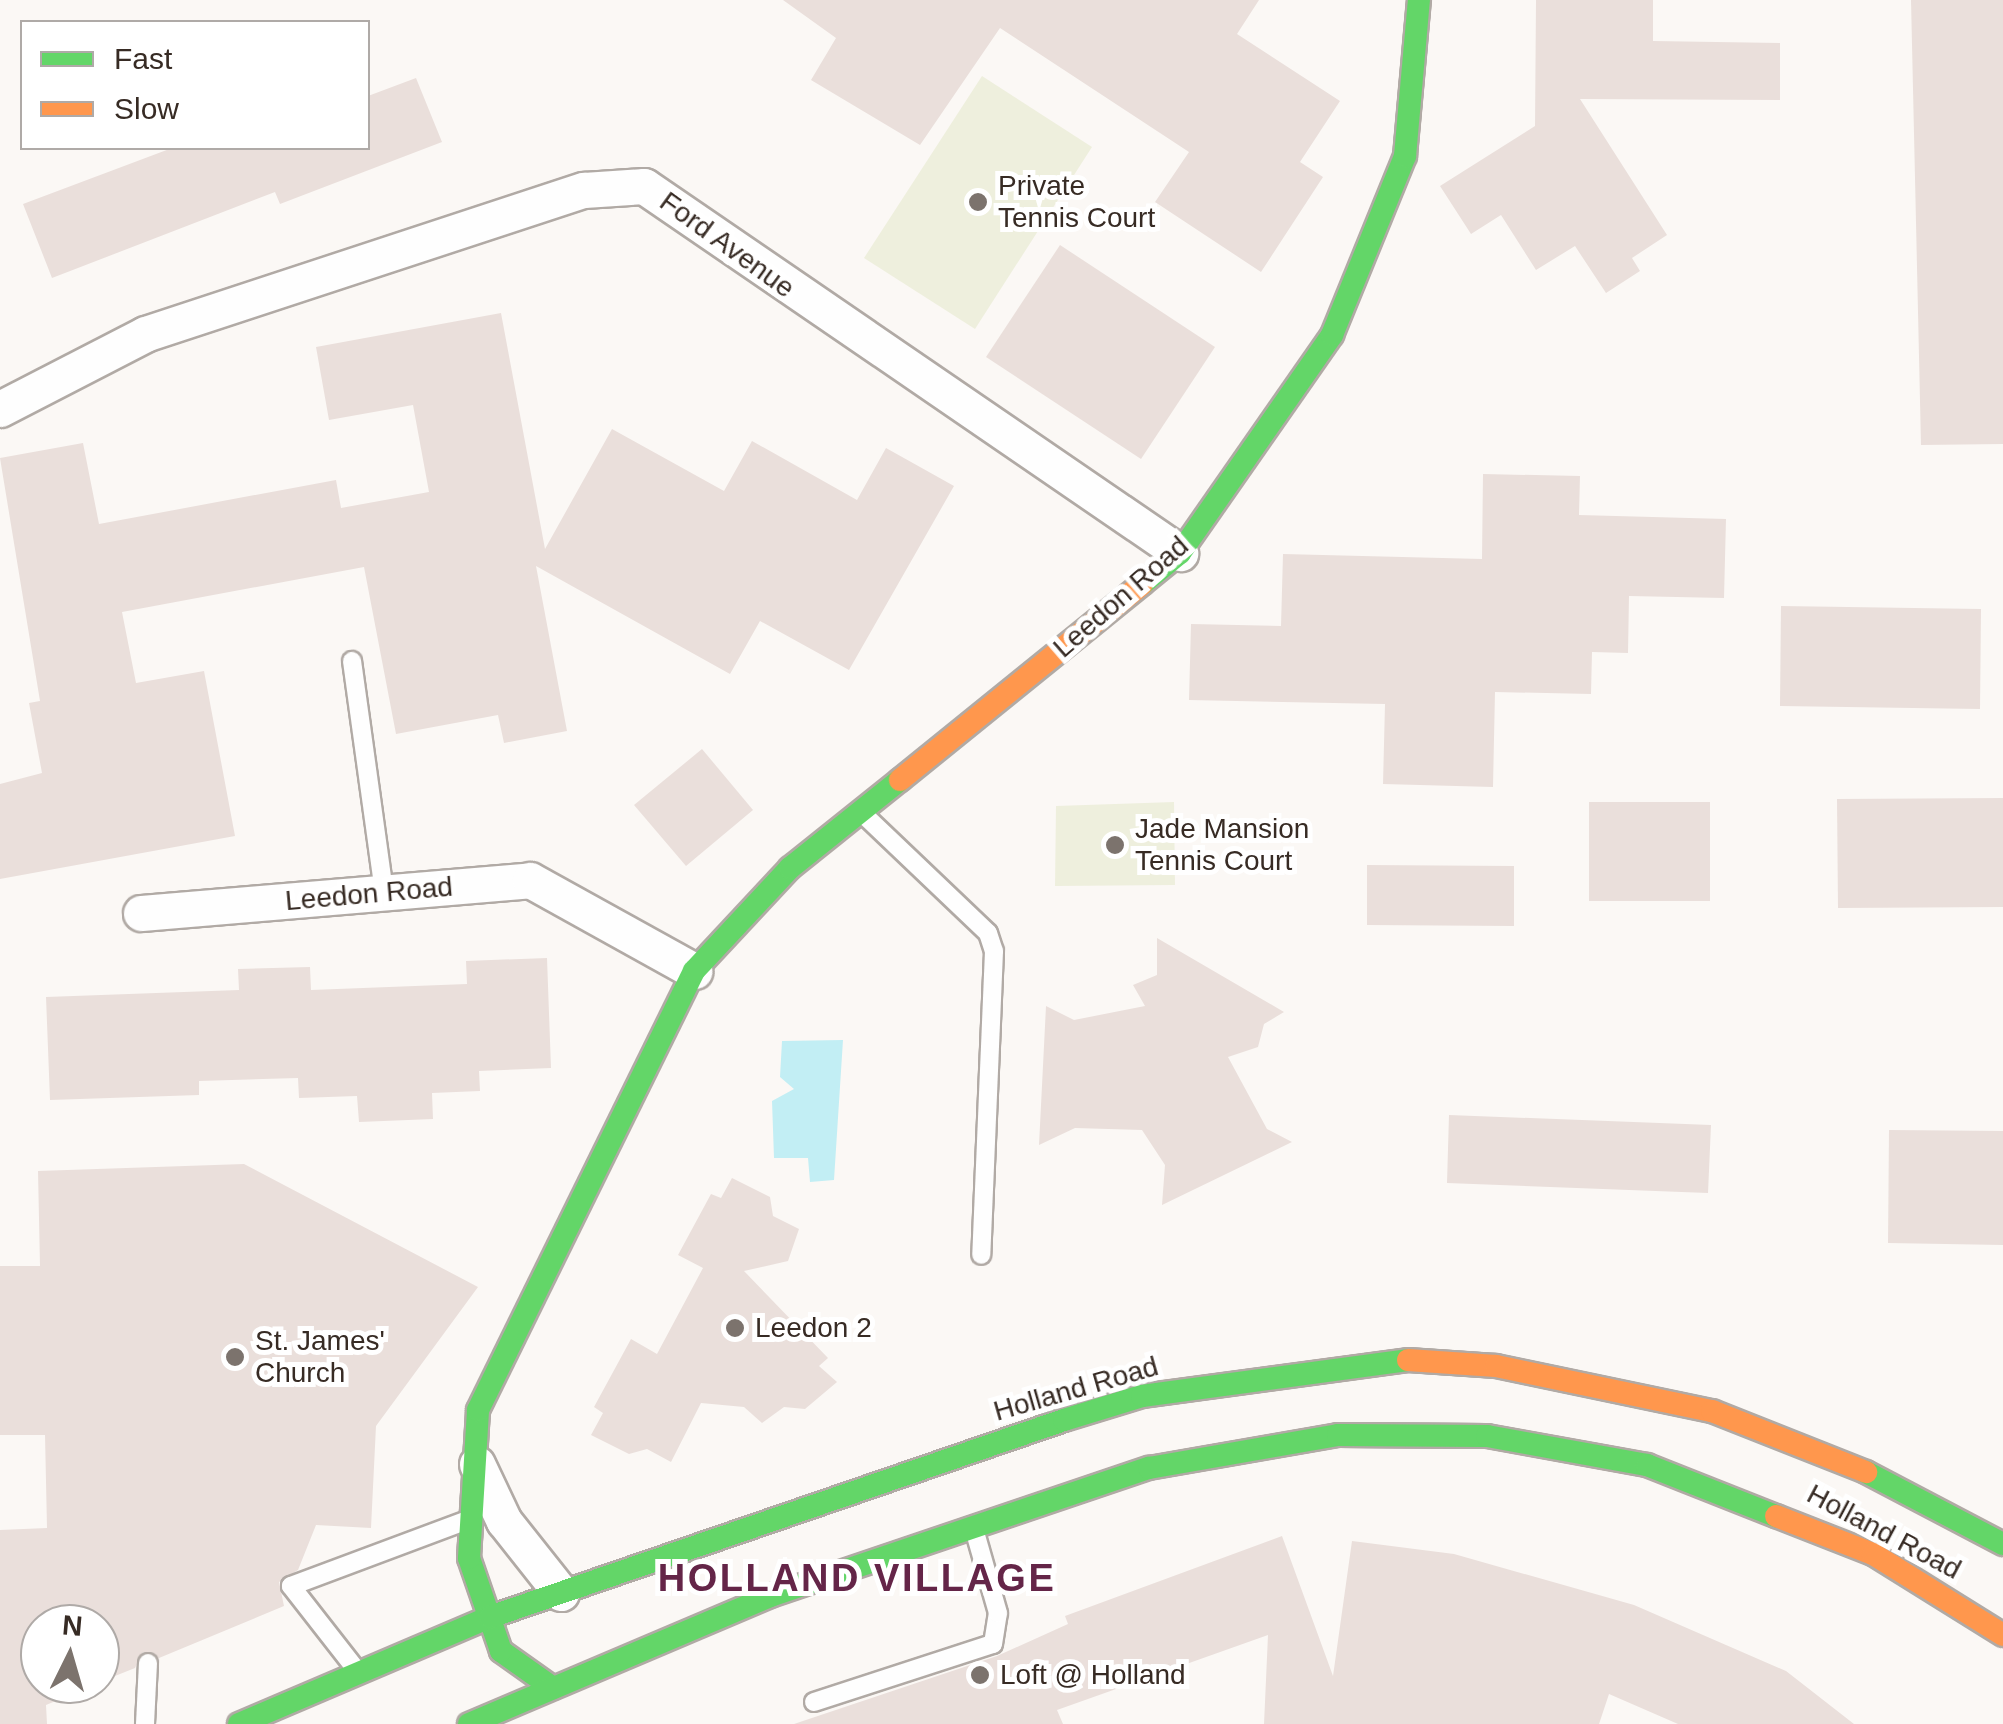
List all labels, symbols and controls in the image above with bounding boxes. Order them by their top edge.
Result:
legend [20,20,370,150]
text: Fast [114,42,172,75]
text: Slow [114,92,179,125]
place label: Private Tennis Court [998,169,1155,235]
street label: Ford Avenue [652,184,802,306]
marker: Private Tennis Court [967,191,989,213]
street label: Leedon Road [1047,529,1195,665]
place label: Jade Mansion Tennis Court [1135,812,1309,878]
marker: Jade Mansion Tennis Court [1104,834,1126,856]
street label: Leedon Road [284,870,454,918]
place label: Leedon 2 [755,1311,872,1345]
marker: Leedon 2 [724,1317,746,1339]
place label: St. James' Church [255,1324,385,1390]
marker: St. James' Church [224,1346,246,1368]
street label: Holland Road [990,1349,1162,1429]
street label: Holland Road [1801,1477,1967,1587]
district label: HOLLAND VILLAGE [658,1556,1056,1602]
north arrow [20,1604,120,1704]
text: N [61,1609,84,1642]
place label: Loft @ Holland [1000,1658,1186,1692]
marker: Loft @ Holland [969,1664,991,1686]

